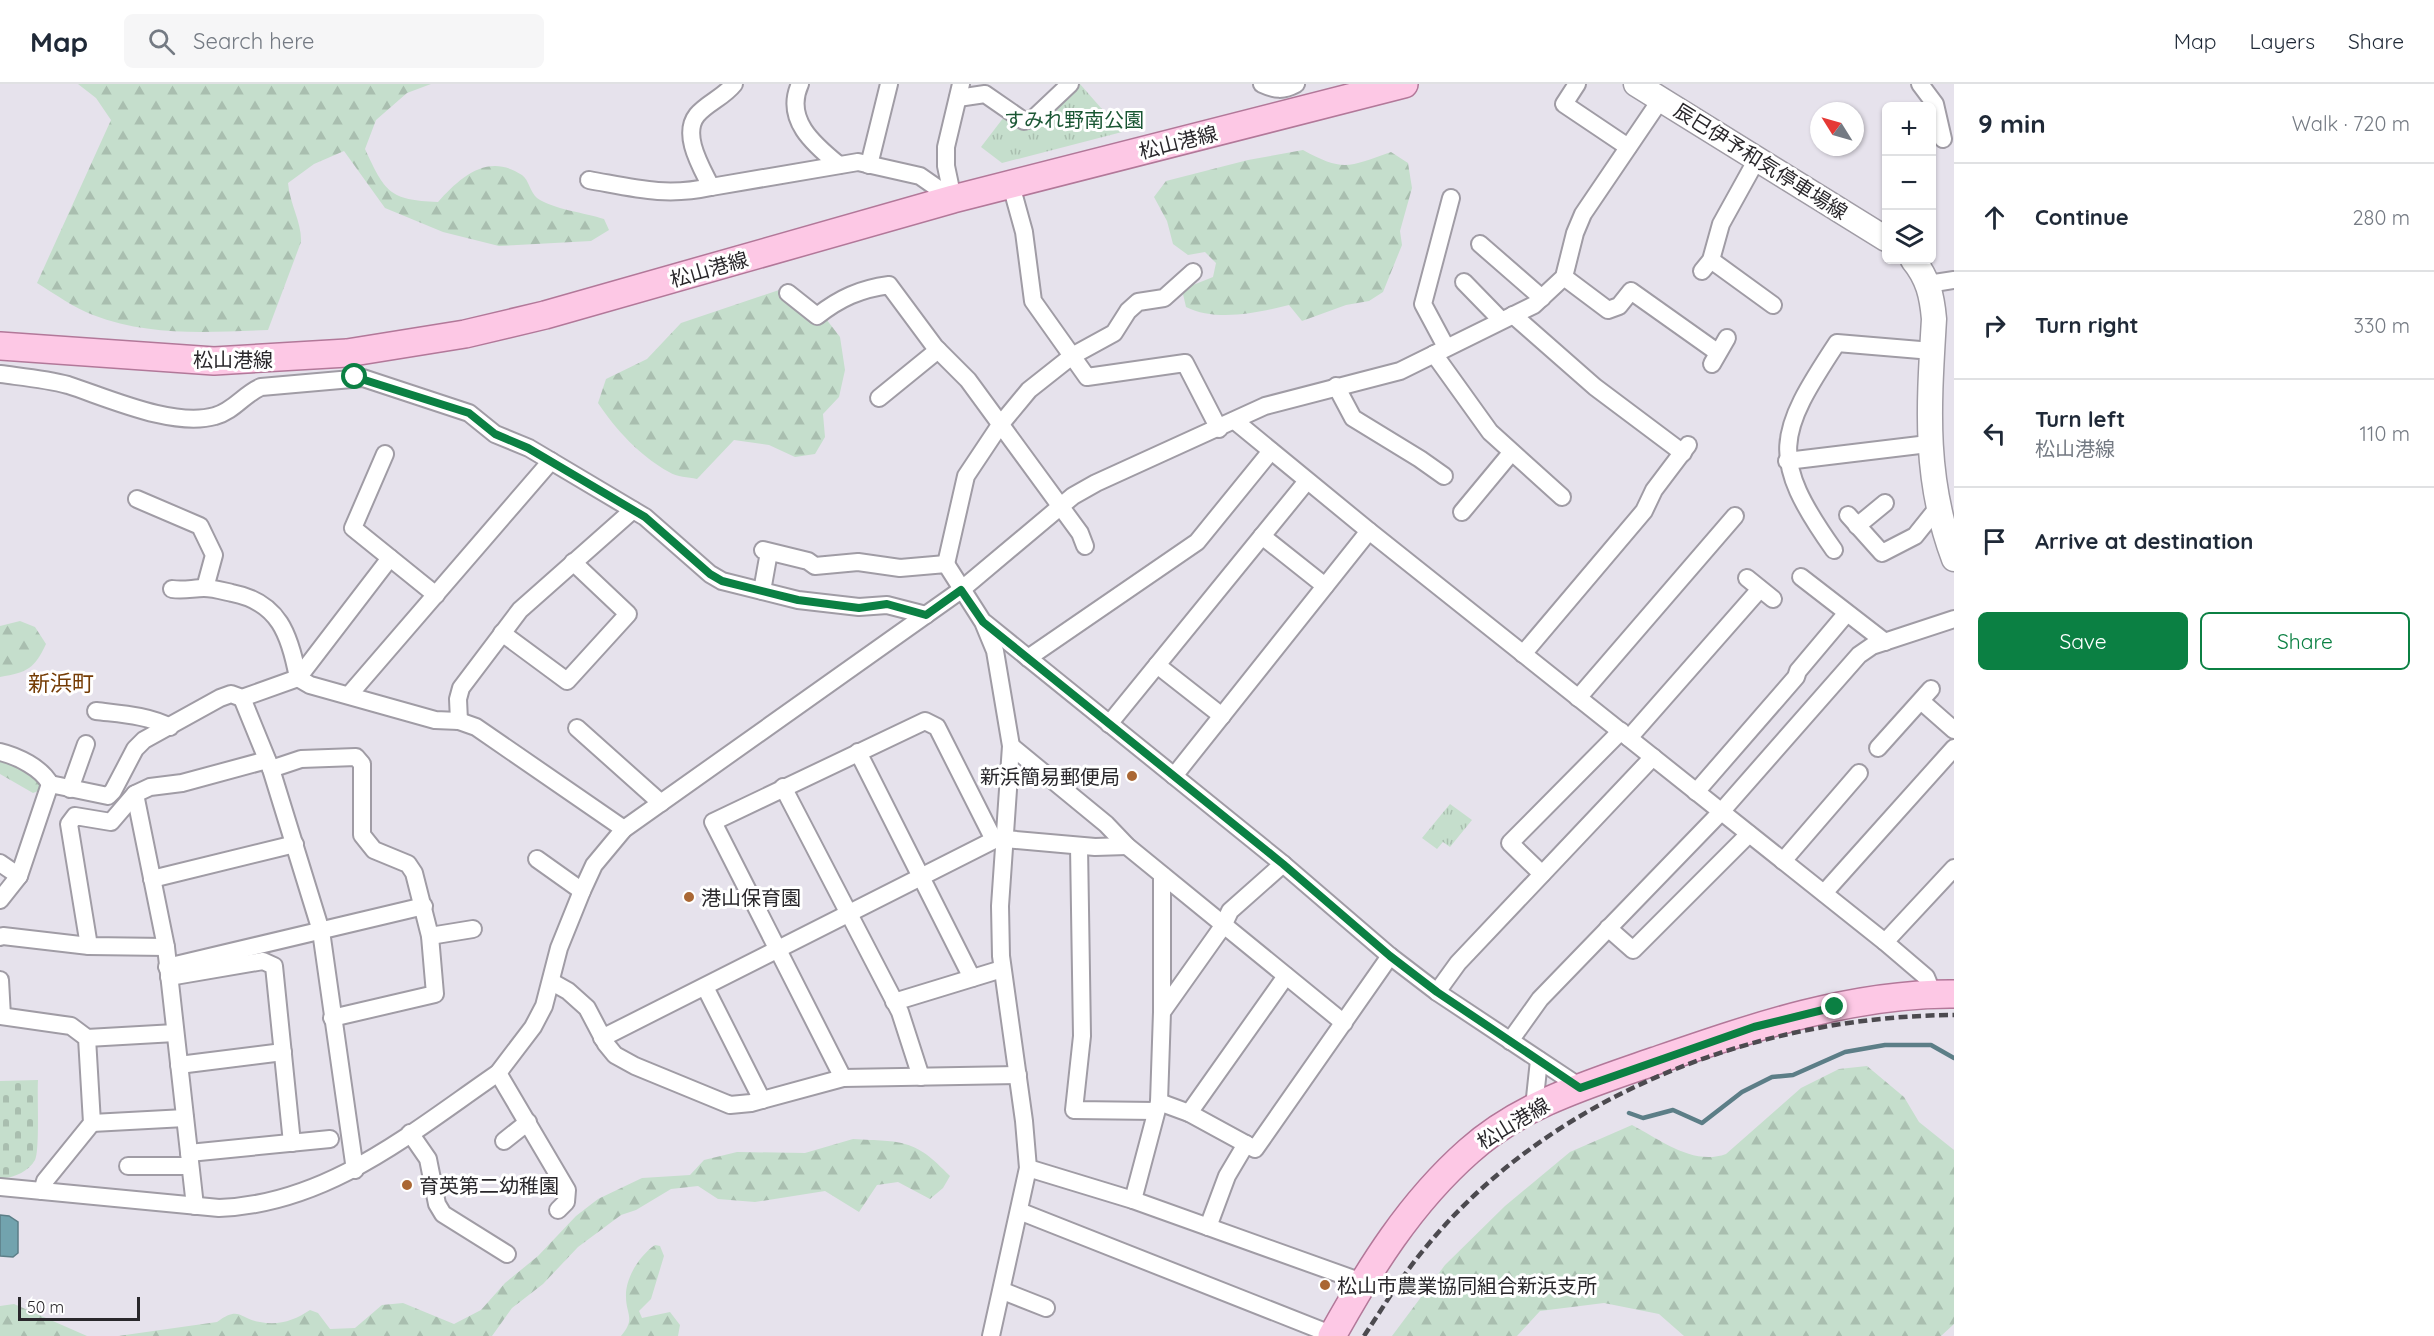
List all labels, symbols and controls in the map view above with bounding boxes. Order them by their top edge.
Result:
search box [124,14,544,68]
text: Map [30,24,88,59]
icon: search [145,25,178,58]
text: Search here [193,27,315,55]
text: Map [2174,28,2217,54]
text: Layers [2250,28,2315,54]
text: Share [2348,28,2404,54]
street label: 辰巳伊予和気停車場線 [1670,97,1852,225]
north arrow [1810,102,1864,156]
map controls [1882,102,1936,264]
button: + [1882,102,1936,156]
park label: すみれ野南公園 [1004,107,1144,132]
text: 9 min [1978,107,2046,140]
text: Walk · 720 m [2292,111,2410,136]
street label: 松山港線 [1136,120,1220,164]
button: − [1882,156,1936,210]
icon: ahead [1978,201,2011,234]
text: Continue [2035,203,2129,231]
text: 280 m [2353,205,2410,230]
button: layers [1882,210,1936,264]
street label: 松山港線 [667,246,751,292]
icon: right [1978,309,2011,342]
text: Turn right [2035,311,2139,339]
text: 330 m [2353,313,2410,338]
street label: 松山港線 [193,347,273,372]
route start [341,363,367,389]
text: Turn left [2035,405,2125,433]
icon: left [1978,417,2011,450]
text: 110 m [2360,421,2410,446]
text: 松山港線 [2035,436,2115,461]
icon: arrive [1978,525,2011,558]
text: Arrive at destination [2035,527,2253,555]
button: Save [1978,612,2188,670]
button: Share [2200,612,2410,670]
district label: 新浜町 [28,669,94,697]
place label: 新浜簡易郵便局 [980,764,1120,789]
marker: 新浜簡易郵便局 [1125,769,1139,783]
place label: 港山保育園 [701,885,801,910]
marker: 港山保育園 [682,890,696,904]
route end [1821,993,1847,1019]
street label: 松山港線 [1472,1092,1554,1154]
place label: 育英第二幼稚園 [419,1173,559,1198]
marker: 育英第二幼稚園 [400,1178,414,1192]
place label: 松山市農業協同組合新浜支所 [1337,1273,1597,1298]
marker: 松山市農業協同組合新浜支所 [1318,1278,1332,1292]
scale bar [18,1294,140,1322]
text: 50 m [27,1297,64,1317]

